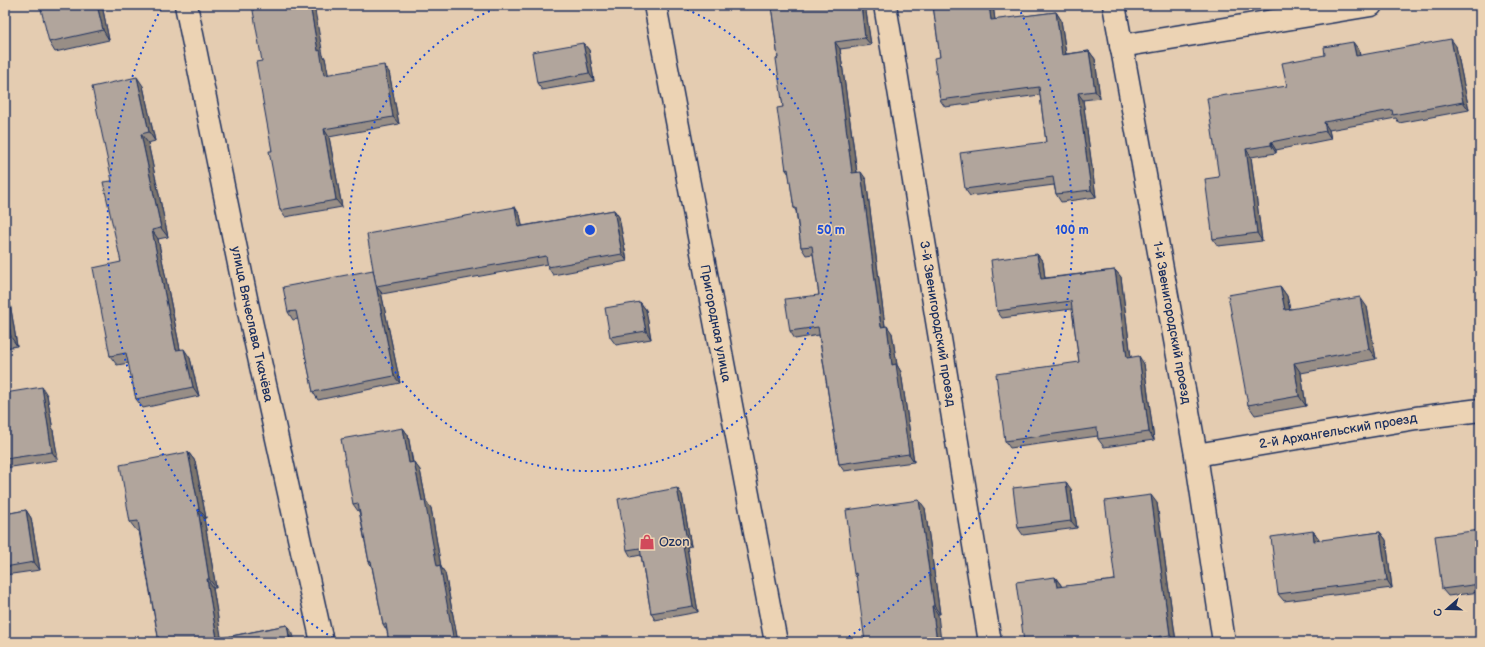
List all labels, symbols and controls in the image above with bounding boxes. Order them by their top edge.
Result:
centre of rings [583,223,597,237]
text: 50 m [817,223,845,238]
text: 100 m [1055,223,1089,238]
street label: 3-й Звенигородский проезд [916,240,959,408]
street label: 1-й Звенигородский проезд [1149,240,1195,405]
street label: улица Вячеслава Ткачёва [228,245,277,404]
street label: Пригородная улица [696,263,735,384]
street label: 2-й Архангельский проезд [1258,410,1418,452]
shop icon: Ozon [638,533,656,551]
place label: Ozon [659,534,689,550]
north arrow [1427,589,1467,629]
text: С [1431,606,1445,618]

